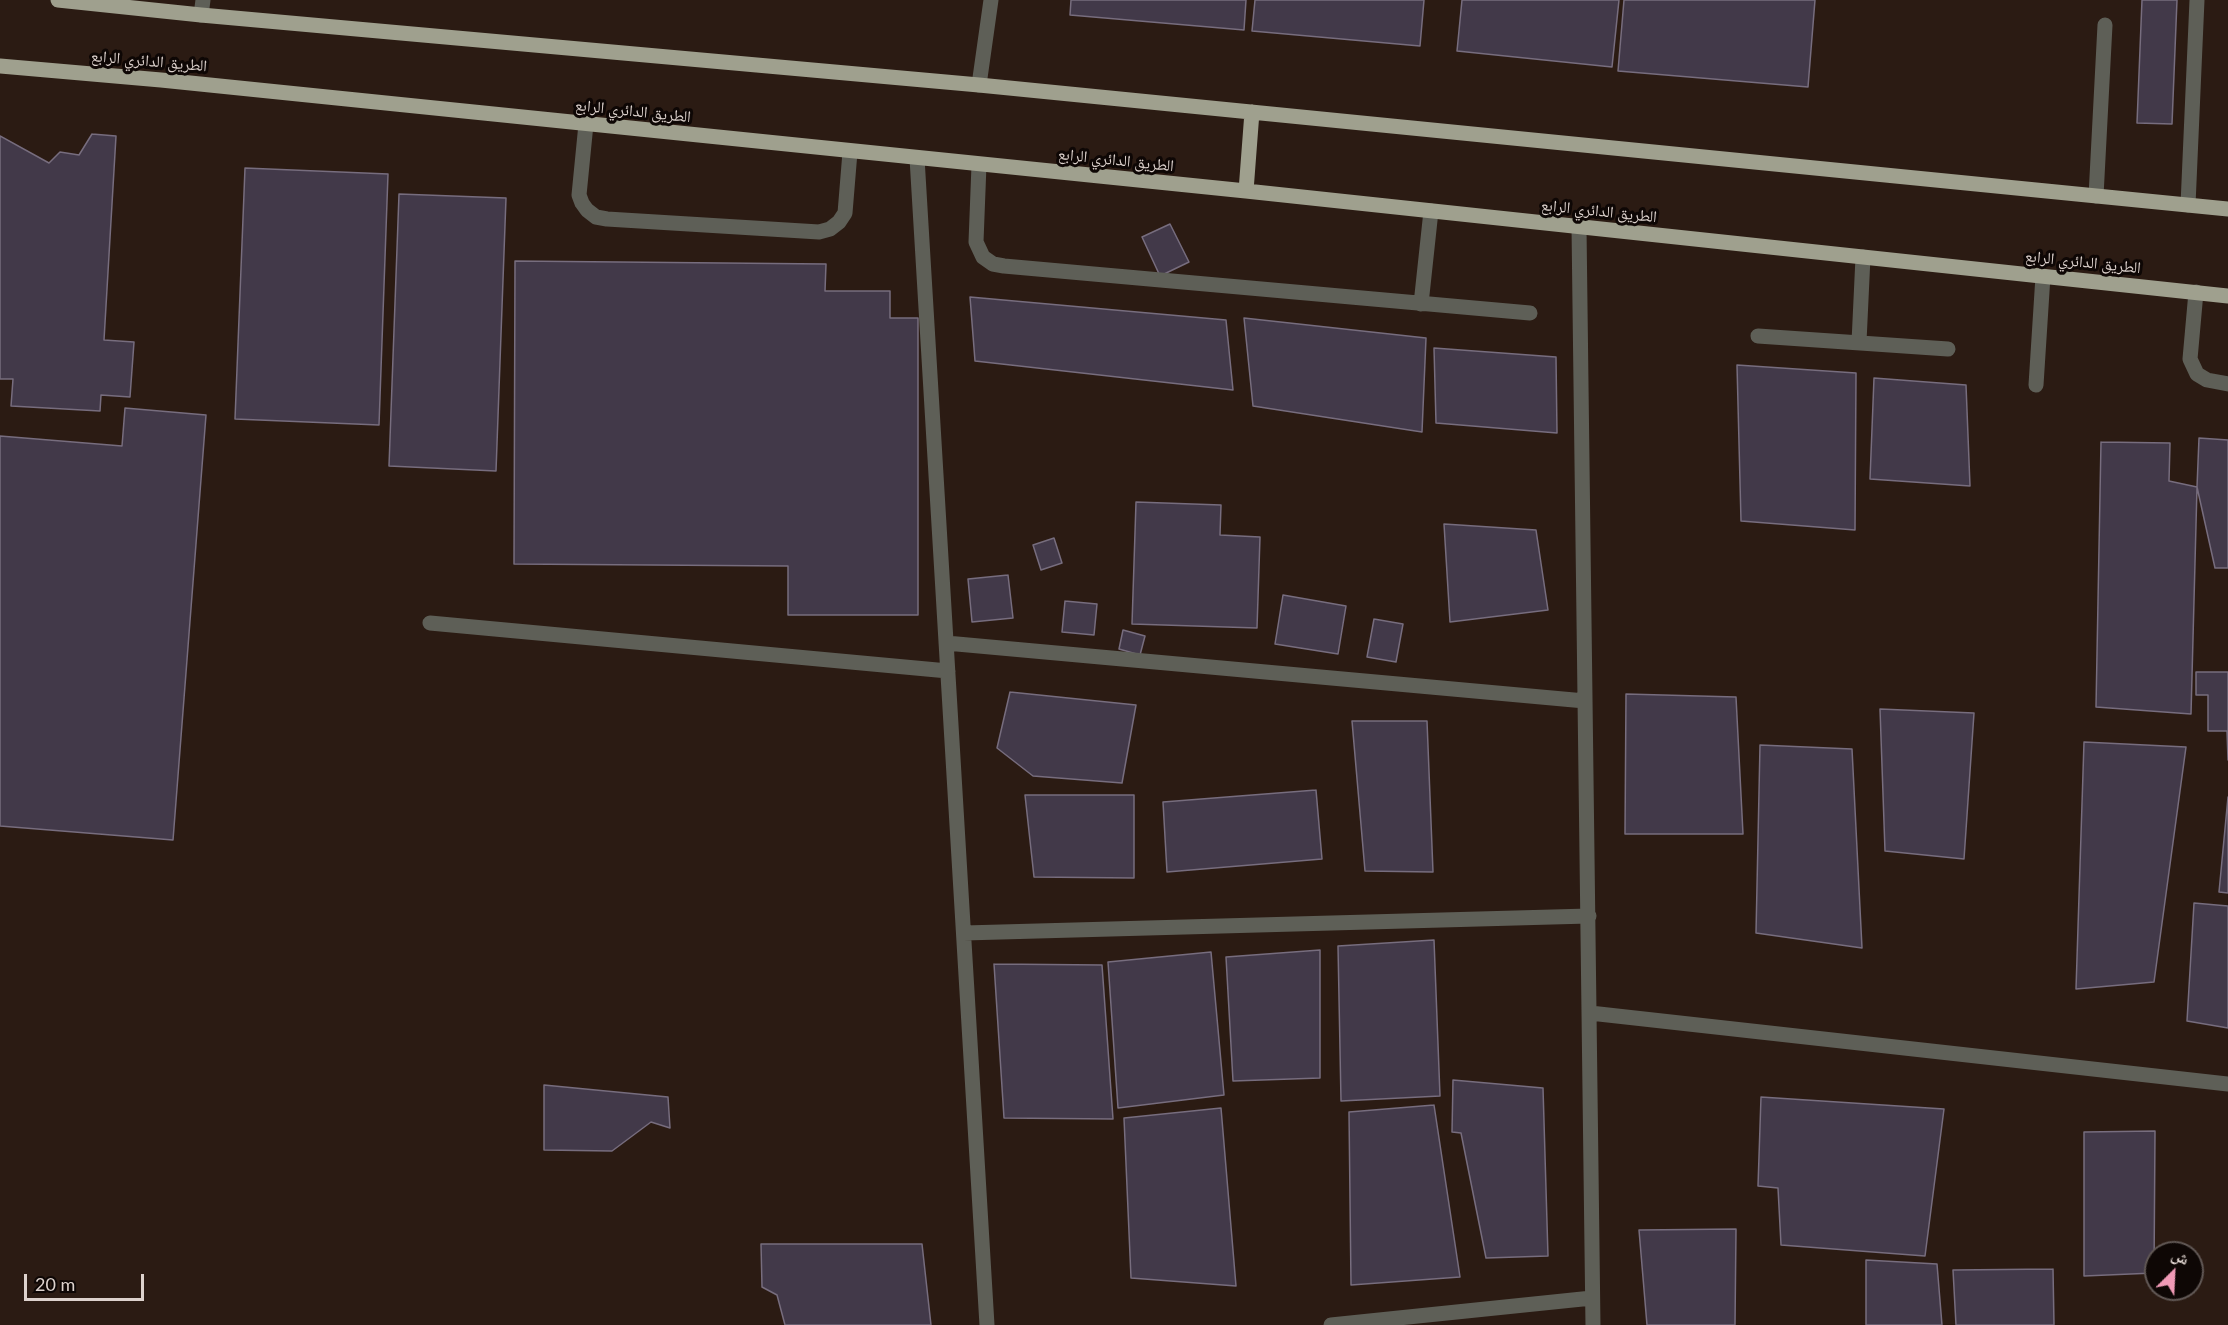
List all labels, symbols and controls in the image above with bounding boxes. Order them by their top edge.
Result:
street label: الطريق الدائري الرابع [90,46,208,76]
street label: الطريق الدائري الرابع [574,95,692,127]
street label: الطريق الدائري الرابع [1057,144,1175,176]
street label: الطريق الدائري الرابع [1540,195,1658,227]
street label: الطريق الدائري الرابع [2024,246,2142,278]
north arrow [2144,1241,2204,1301]
text: ش [2169,1244,2192,1268]
scale bar [27,1262,147,1300]
text: 20 m [35,1273,75,1295]

